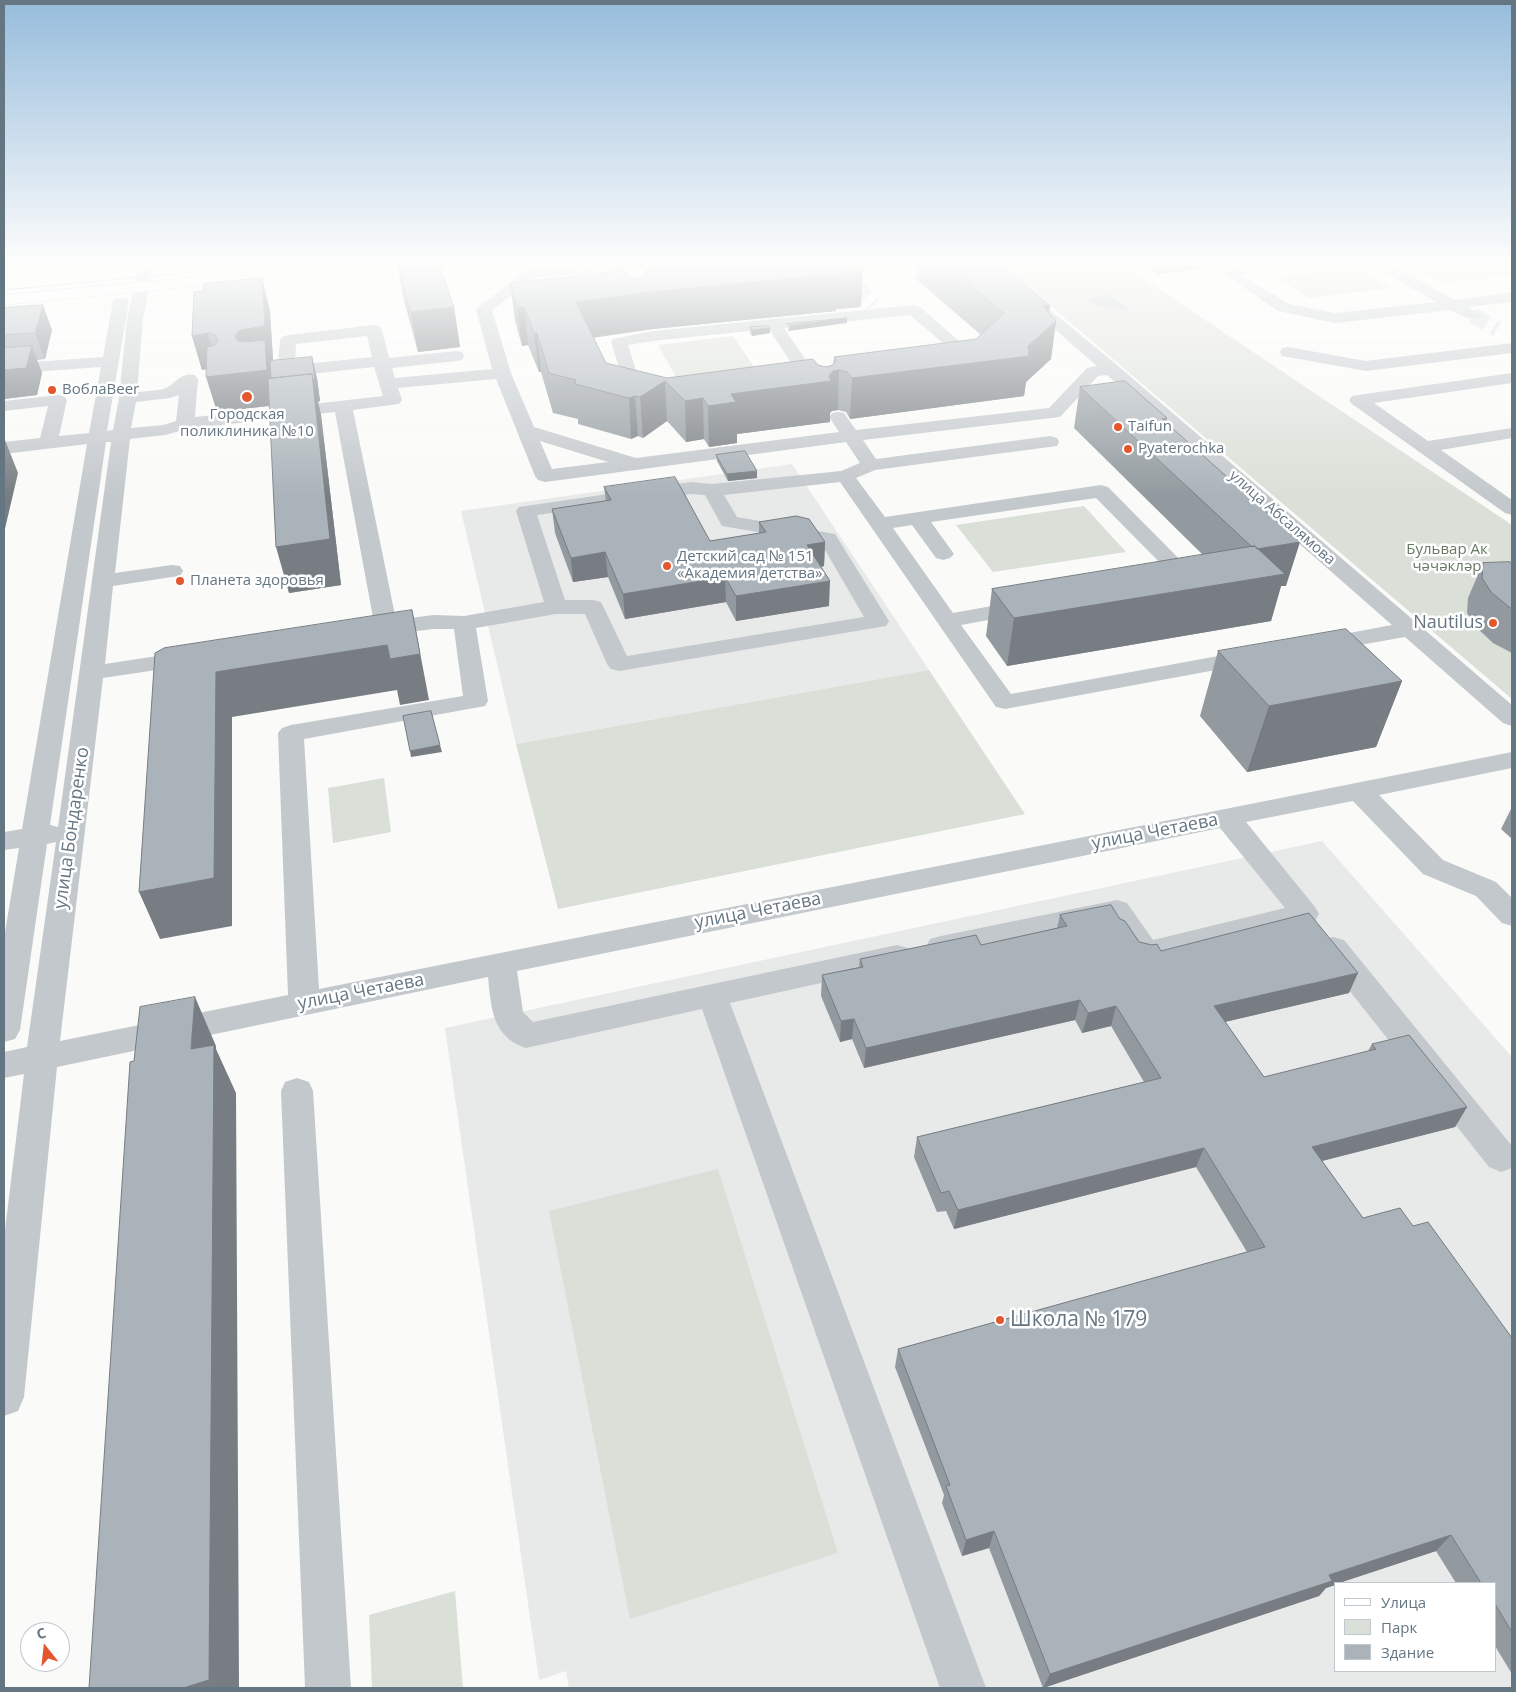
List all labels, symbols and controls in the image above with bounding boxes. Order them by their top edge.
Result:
place label: ВоблаBeer [62,381,139,399]
marker: ВоблаBeer [46,384,58,396]
marker: Городская поликлиника №10 [240,390,254,404]
place label: Городская поликлиника №10 [180,406,314,441]
place label: Taifun [1128,418,1172,436]
marker: Taifun [1112,421,1124,433]
place label: Pyaterochka [1138,440,1224,458]
marker: Pyaterochka [1122,443,1134,455]
street label: улица Абсалямова [1225,467,1339,569]
park label: Бульвар Ак чәчәкләр [1406,541,1488,576]
place label: Детский сад № 151 «Академия детства» [677,548,823,583]
marker: Детский сад № 151 «Академия детства» [661,560,673,572]
place label: Планета здоровья [190,572,324,590]
marker: Планета здоровья [174,575,186,587]
place label: Nautilus [1413,612,1483,634]
marker: Nautilus [1487,617,1499,629]
street label: улица Бондаренко [50,746,94,910]
street label: улица Четаева [1090,809,1220,855]
street label: улица Четаева [693,888,823,934]
street label: улица Четаева [296,969,426,1015]
place label: Школа № 179 [1010,1307,1147,1333]
marker: Школа № 179 [994,1314,1006,1326]
legend [1334,1582,1496,1672]
text: Улица [1381,1592,1426,1612]
text: Парк [1381,1617,1417,1637]
north arrow [20,1622,70,1672]
text: С [34,1623,48,1643]
text: Здание [1381,1642,1434,1662]

